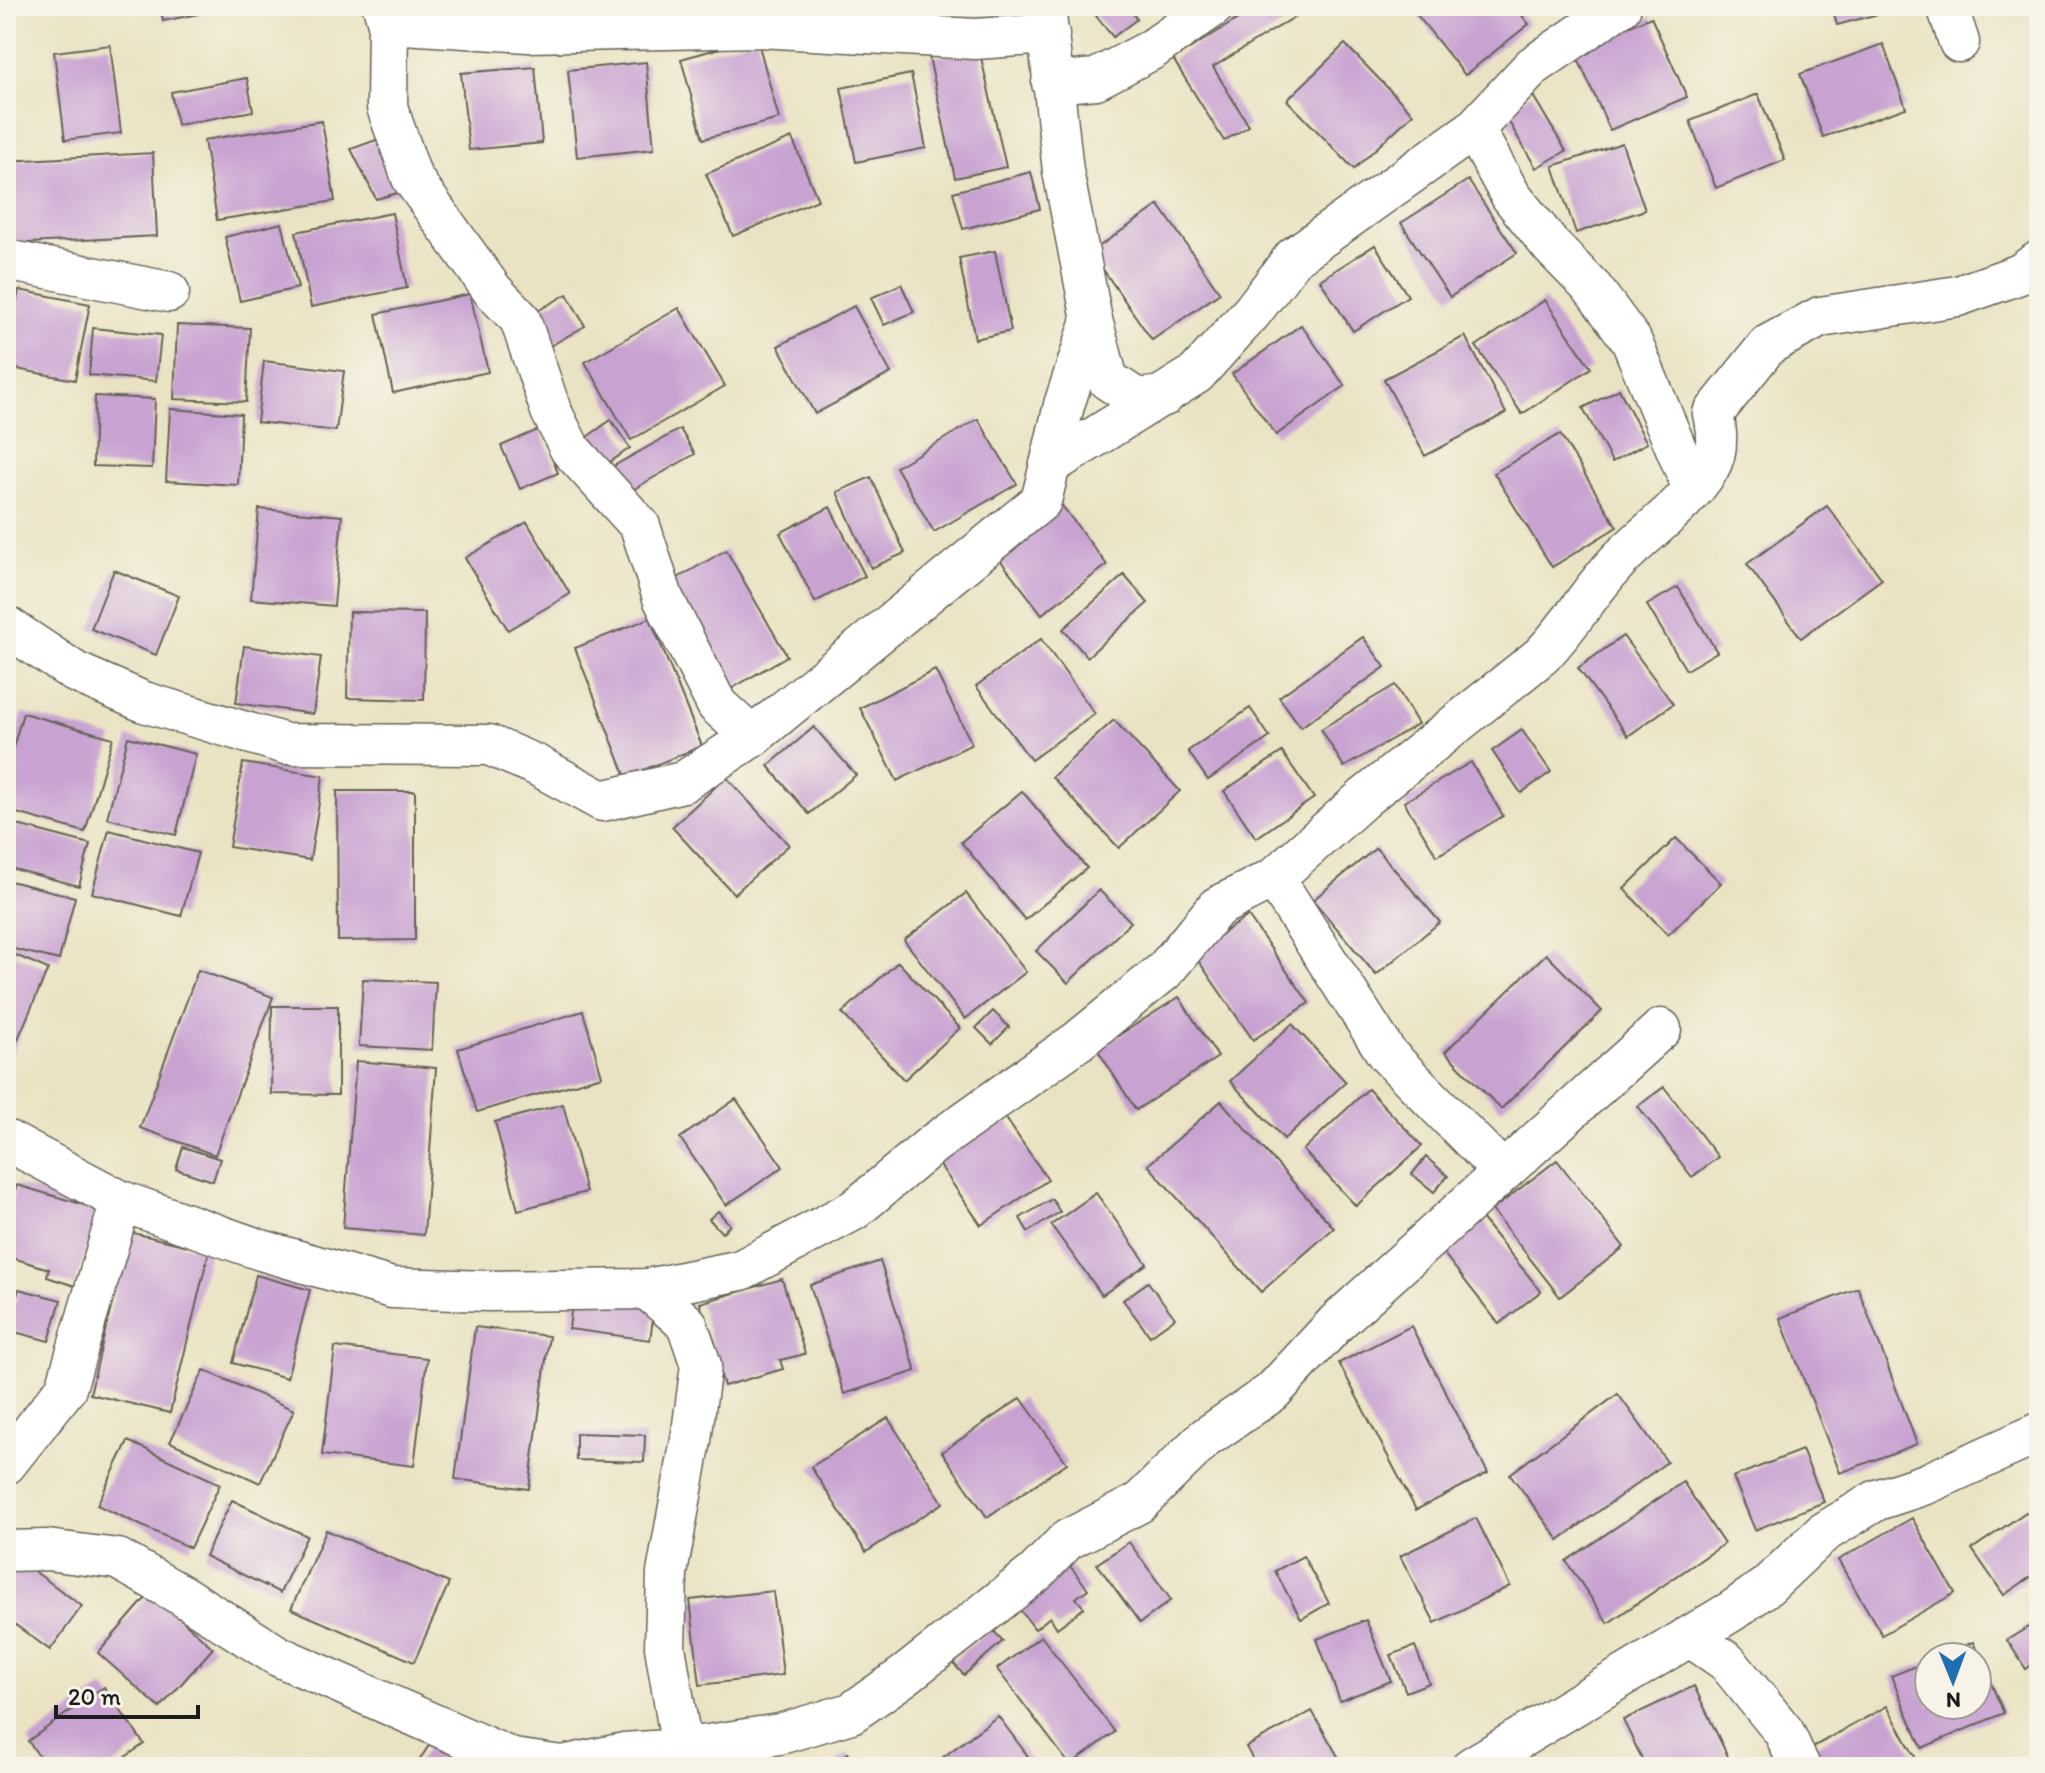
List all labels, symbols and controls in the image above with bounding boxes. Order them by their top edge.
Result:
north arrow [1913,1641,1993,1721]
scale bar [56,1669,198,1719]
text: 20 m [68,1682,121,1711]
text: N [1946,1687,1961,1714]

